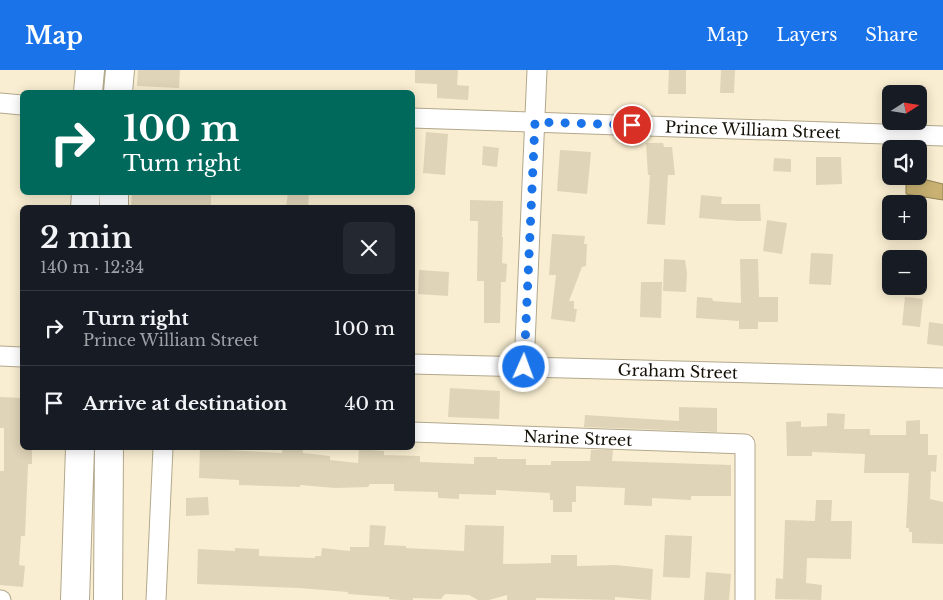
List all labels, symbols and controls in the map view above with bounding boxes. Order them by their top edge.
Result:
text: Map [25,21,83,50]
text: Map [707,24,748,46]
text: Layers [776,24,837,46]
text: Share [865,24,918,46]
north arrow [882,85,928,130]
map controls [882,85,927,295]
pin [611,104,653,146]
text: 100 m [123,107,239,150]
icon: right [40,110,105,175]
icon: arrive [618,111,646,139]
street label: Prince William Street [665,117,841,143]
button: sound [882,140,927,185]
text: Turn right [123,150,241,177]
button: + [882,195,927,240]
text: 2 min [40,219,132,256]
button: close [343,222,395,274]
button: − [882,250,927,295]
text: 140 m · 12:34 [40,257,144,277]
text: Turn right [83,307,189,330]
icon: right [40,314,68,342]
text: 100 m [334,317,395,340]
text: Prince William Street [83,330,259,350]
position arrow [497,340,549,392]
street label: Graham Street [618,359,738,383]
icon: arrive [40,389,68,417]
text: Arrive at destination [83,392,287,415]
text: 40 m [344,392,395,415]
street label: Narine Street [523,426,633,450]

